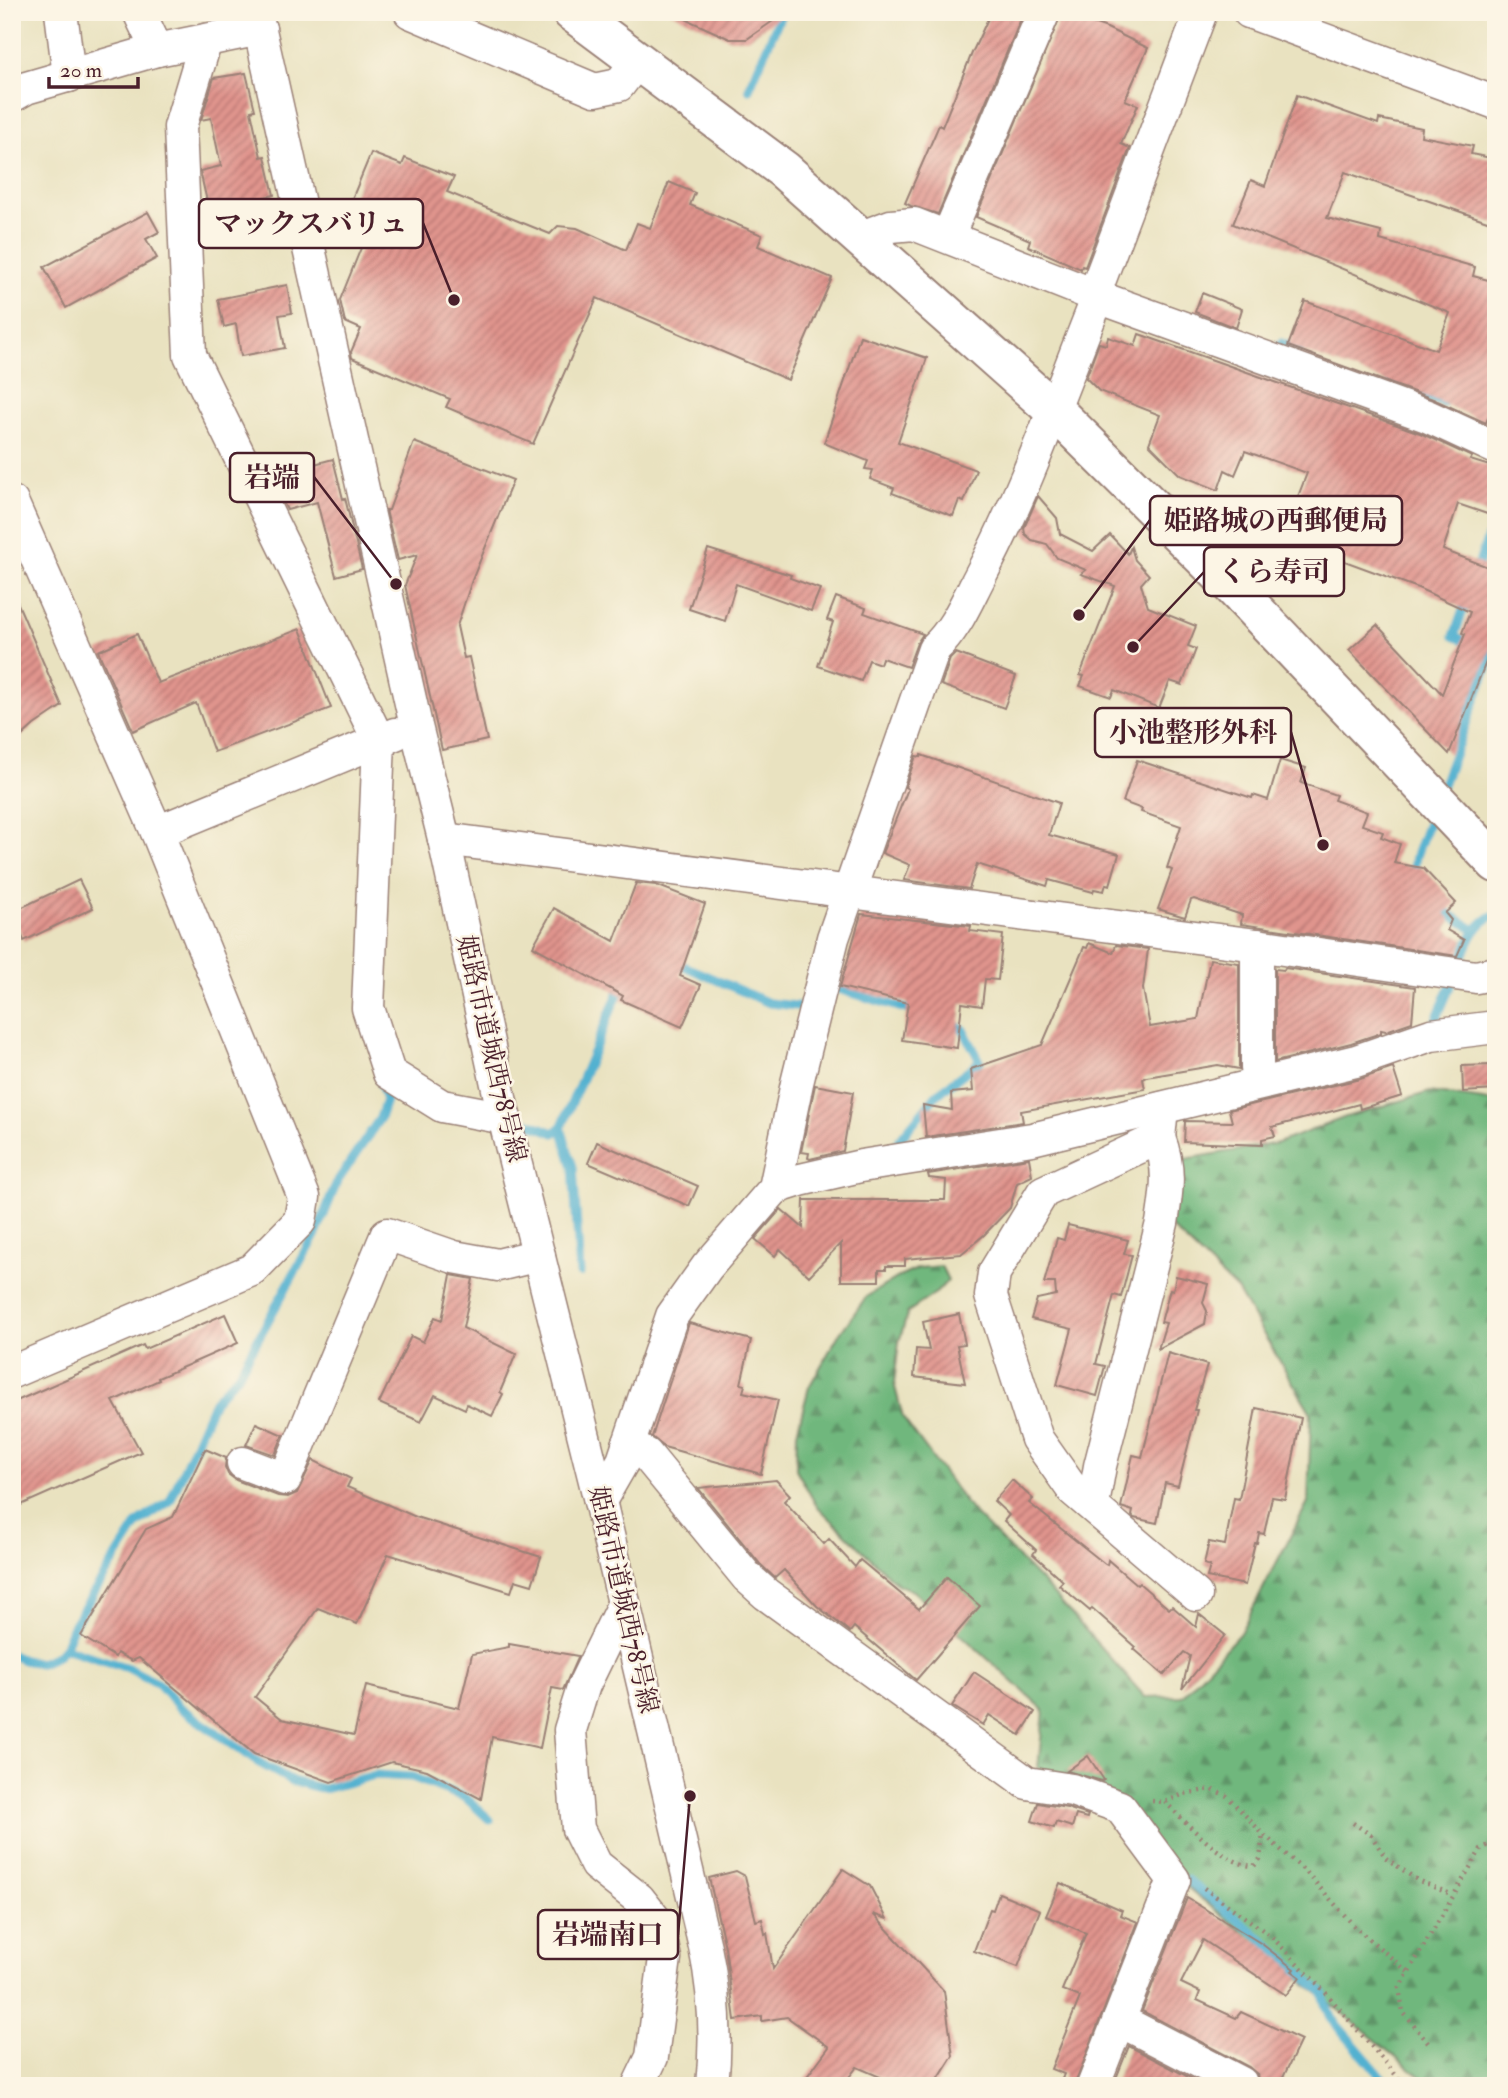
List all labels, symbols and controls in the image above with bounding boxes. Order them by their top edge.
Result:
scale bar [49,46,138,90]
text: 20 m [60,57,102,84]
callout: マックスバリュ [199,199,423,248]
text: マックスバリュ [214,207,408,242]
callout: 岩端 [230,453,314,502]
text: 岩端 [244,461,300,496]
callout: 姫路城の西郵便局 [1150,496,1402,545]
text: 姫路城の西郵便局 [1164,504,1388,539]
callout: くら寿司 [1204,547,1344,596]
text: くら寿司 [1218,555,1330,590]
callout: 小池整形外科 [1095,708,1291,757]
text: 小池整形外科 [1109,716,1278,751]
street label: 姫路市道城西78号線 [449,932,533,1166]
street label: 姫路市道城西78号線 [581,1483,665,1717]
callout: 岩端南口 [538,1910,678,1959]
text: 岩端南口 [552,1918,664,1953]

